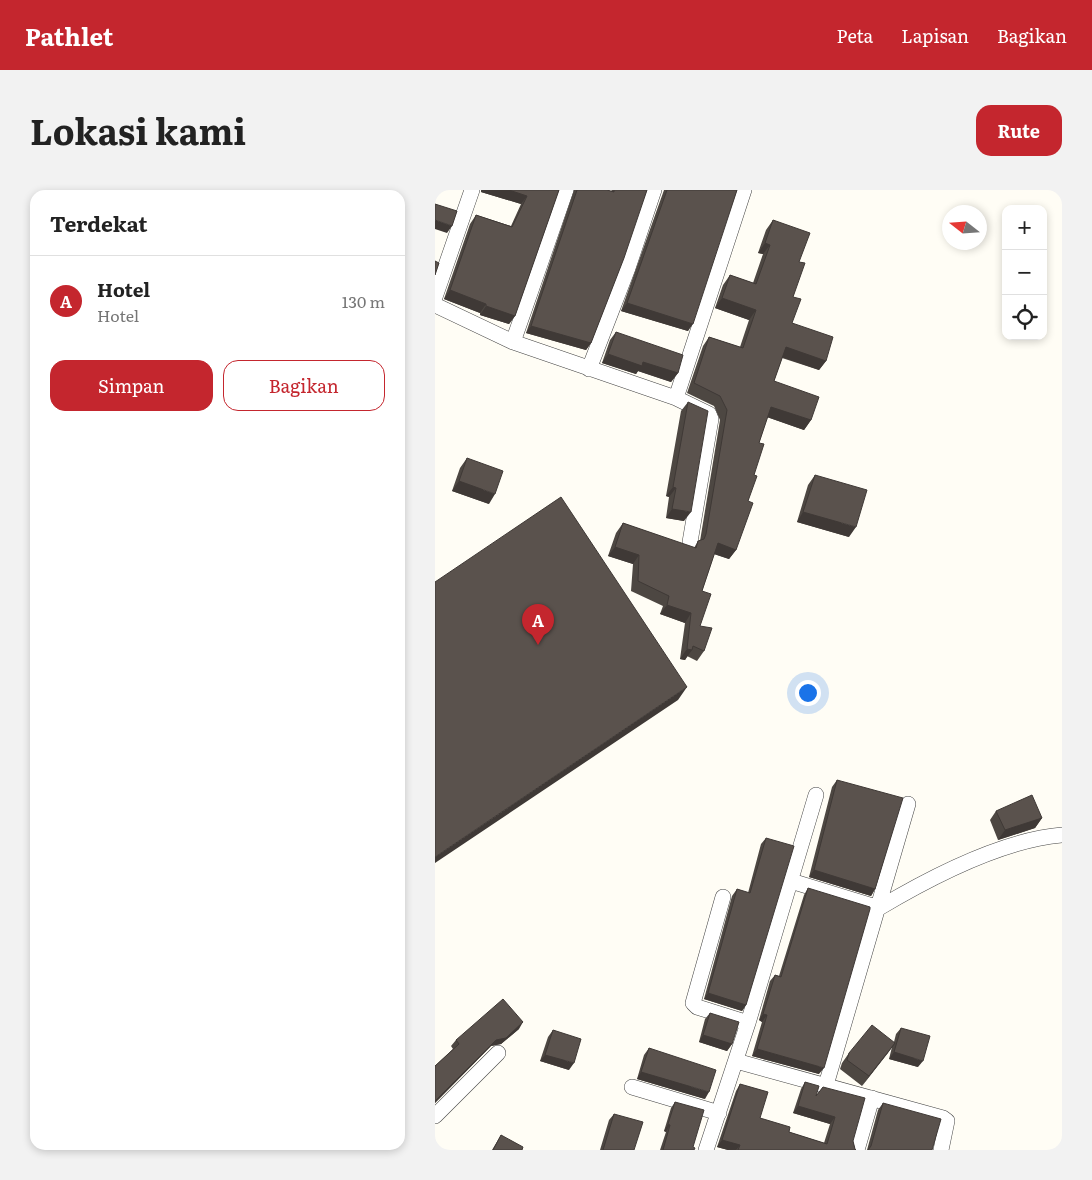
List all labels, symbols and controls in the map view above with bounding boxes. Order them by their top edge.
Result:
text: Pathlet [25,18,113,53]
text: Peta [837,22,873,49]
text: Lapisan [901,22,969,49]
text: Bagikan [997,22,1067,49]
text: Lokasi kami [30,104,246,156]
button: Rute [976,105,1062,156]
north arrow [942,205,987,250]
map controls [1002,205,1047,340]
button: + [1002,205,1047,250]
text: Terdekat [50,207,148,238]
button: − [1002,250,1047,295]
text: Hotel [97,275,150,303]
text: A [60,289,72,313]
text: 130 m [342,289,385,313]
button: locate [1002,295,1047,340]
text: Hotel [97,303,139,327]
button: Simpan [50,360,213,411]
button: Bagikan [223,360,385,411]
pin: A [522,604,554,645]
your location [795,680,821,706]

